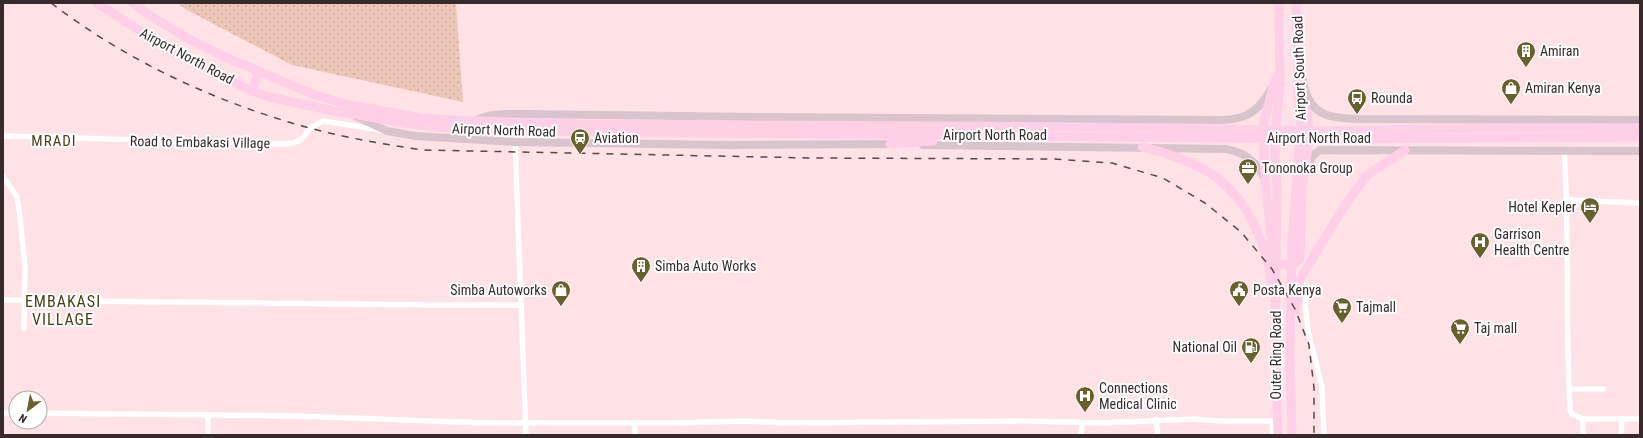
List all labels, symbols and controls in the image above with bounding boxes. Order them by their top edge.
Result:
street label: Airport South Road [1289,15,1309,121]
street label: Airport North Road [137,25,237,87]
building icon: Amiran [1515,40,1537,68]
place label: Amiran [1540,43,1579,59]
shop icon: Amiran Kenya [1500,77,1522,105]
place label: Amiran Kenya [1525,80,1601,96]
bus stop icon: Rounda [1346,87,1368,115]
place label: Rounda [1371,90,1413,106]
street label: Airport North Road [452,120,556,140]
station icon: Aviation [569,127,591,155]
street label: Airport North Road [943,127,1047,143]
place label: Aviation [594,130,639,146]
street label: Airport North Road [1267,130,1371,146]
district label: MRADI [31,132,77,150]
street label: Road to Embakasi Village [130,133,271,151]
office icon: Tononoka Group [1237,157,1259,185]
place label: Tononoka Group [1262,160,1353,176]
hotel icon: Hotel Kepler [1579,196,1601,224]
place label: Hotel Kepler [1508,199,1576,215]
place label: Garrison Health Centre [1494,226,1570,258]
hospital icon: Garrison Health Centre [1469,231,1491,259]
building icon: Simba Auto Works [630,255,652,283]
place label: Simba Auto Works [655,258,756,274]
shop icon: Simba Autoworks [550,279,572,307]
public building icon: Posta Kenya [1228,279,1250,307]
place label: Simba Autoworks [450,282,547,298]
place label: Posta Kenya [1253,282,1321,298]
district label: EMBAKASI VILLAGE [25,292,101,329]
supermarket icon: Tajmall [1331,296,1353,324]
place label: Tajmall [1356,299,1396,315]
street label: Outer Ring Road [1268,310,1284,400]
supermarket icon: Taj mall [1449,317,1471,345]
place label: Taj mall [1474,320,1517,336]
fuel station icon: National Oil [1240,336,1262,364]
place label: National Oil [1172,339,1237,355]
place label: Connections Medical Clinic [1099,380,1177,412]
hospital icon: Connections Medical Clinic [1074,385,1096,413]
north arrow [8,390,48,430]
text: N [16,411,29,425]

